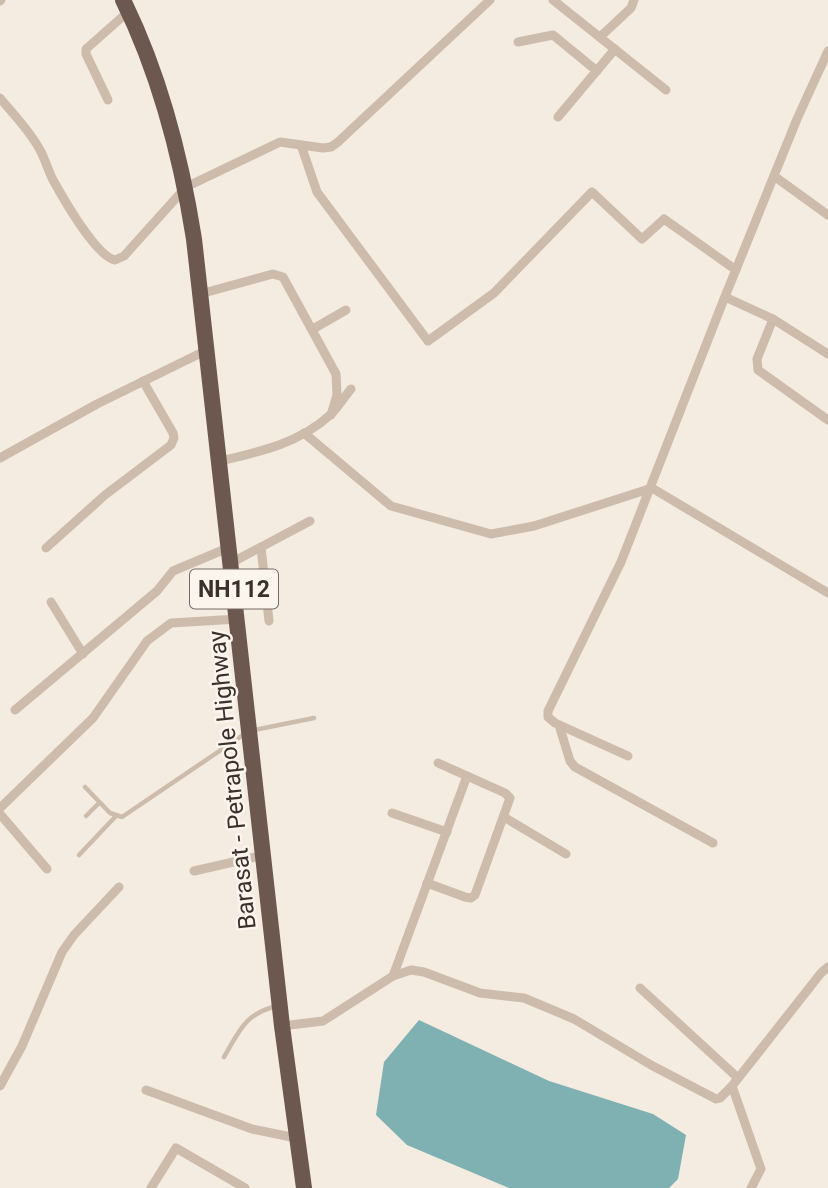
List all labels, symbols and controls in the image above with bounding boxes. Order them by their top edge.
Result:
road number: NH112 [190,569,278,608]
street label: Barasat - Petrapole Highway [202,628,262,931]

